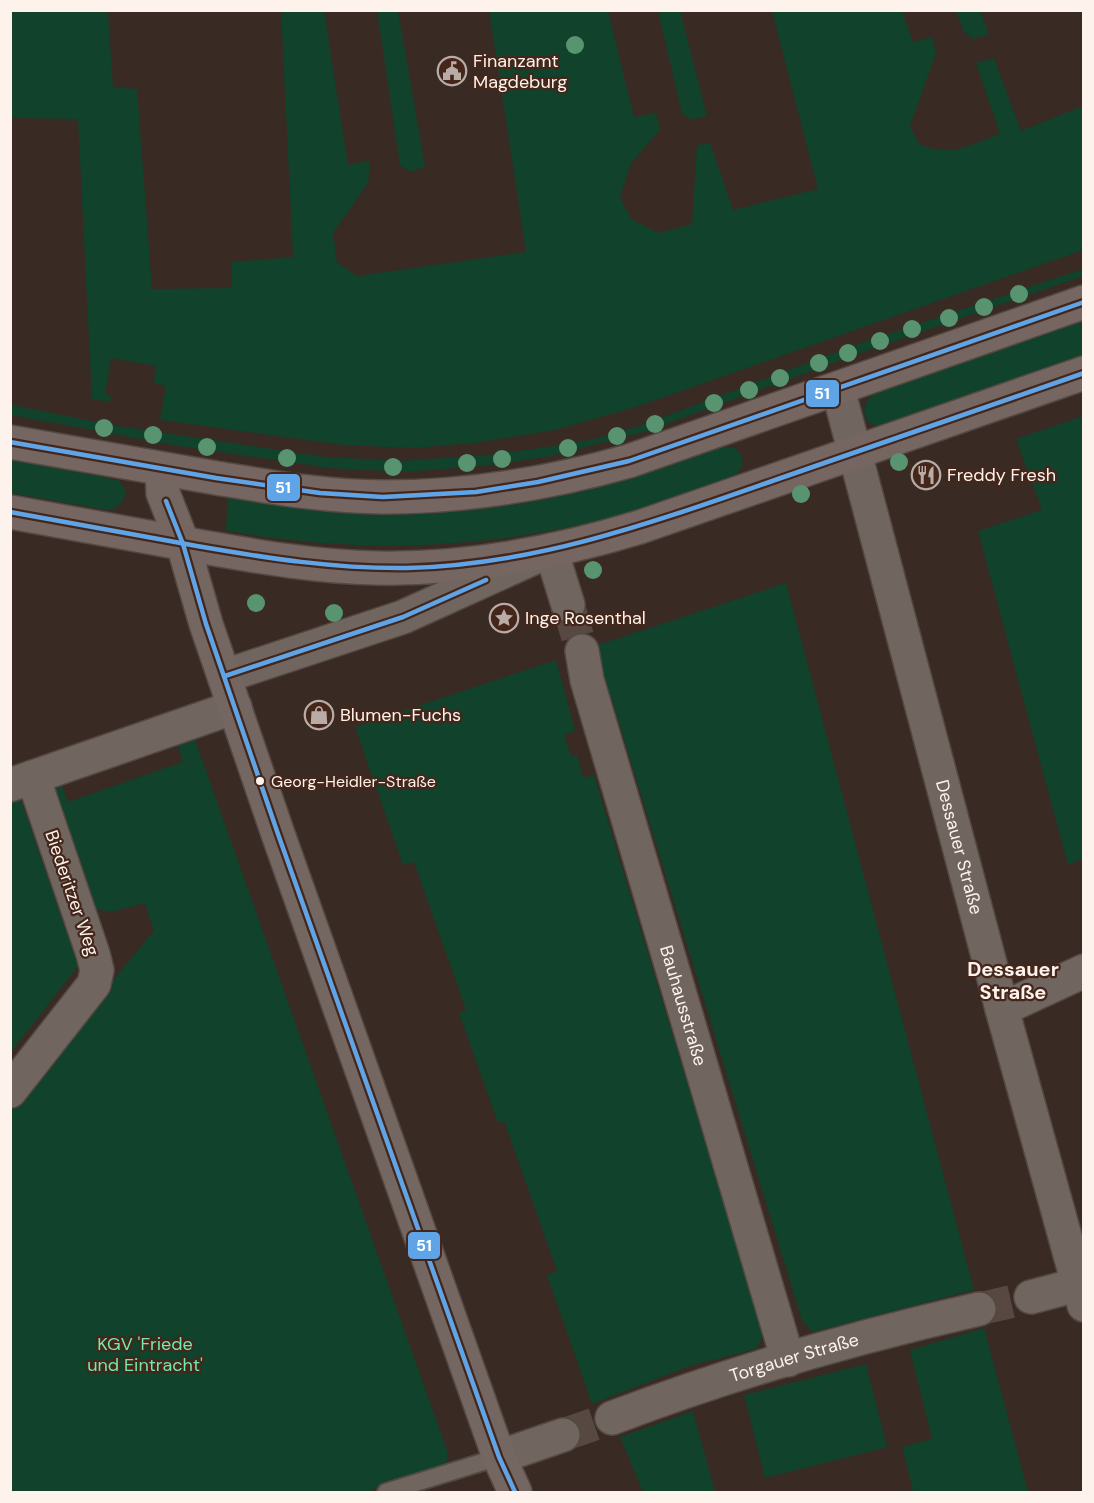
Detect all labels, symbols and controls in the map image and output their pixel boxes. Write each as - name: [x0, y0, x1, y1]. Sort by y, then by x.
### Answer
- place label: Finanzamt Magdeburg: [473, 49, 567, 94]
- public building icon: Finanzamt Magdeburg: [436, 55, 468, 87]
- line badge: 51: [805, 379, 840, 408]
- text: 51: [814, 383, 830, 404]
- restaurant icon: Freddy Fresh: [910, 459, 942, 491]
- place label: Freddy Fresh: [947, 463, 1056, 487]
- line badge: 51: [266, 473, 301, 502]
- text: 51: [275, 477, 291, 498]
- place icon: Inge Rosenthal: [488, 602, 520, 634]
- place label: Inge Rosenthal: [525, 606, 646, 630]
- shop icon: Blumen-Fuchs: [303, 699, 335, 731]
- place label: Blumen-Fuchs: [340, 703, 461, 727]
- place label: Georg-Heidler-Straße: [271, 771, 436, 792]
- marker: Georg-Heidler-Straße: [254, 775, 266, 787]
- street label: Dessauer Straße: [930, 777, 989, 917]
- street label: Biederitzer Weg: [39, 827, 105, 959]
- street label: Bauhausstraße: [654, 943, 712, 1069]
- district label: Dessauer Straße: [967, 956, 1059, 1005]
- line badge: 51: [407, 1231, 441, 1260]
- text: 51: [416, 1235, 432, 1256]
- street label: Torgauer Straße: [727, 1327, 861, 1388]
- park label: KGV 'Friede und Eintracht': [87, 1332, 203, 1377]

